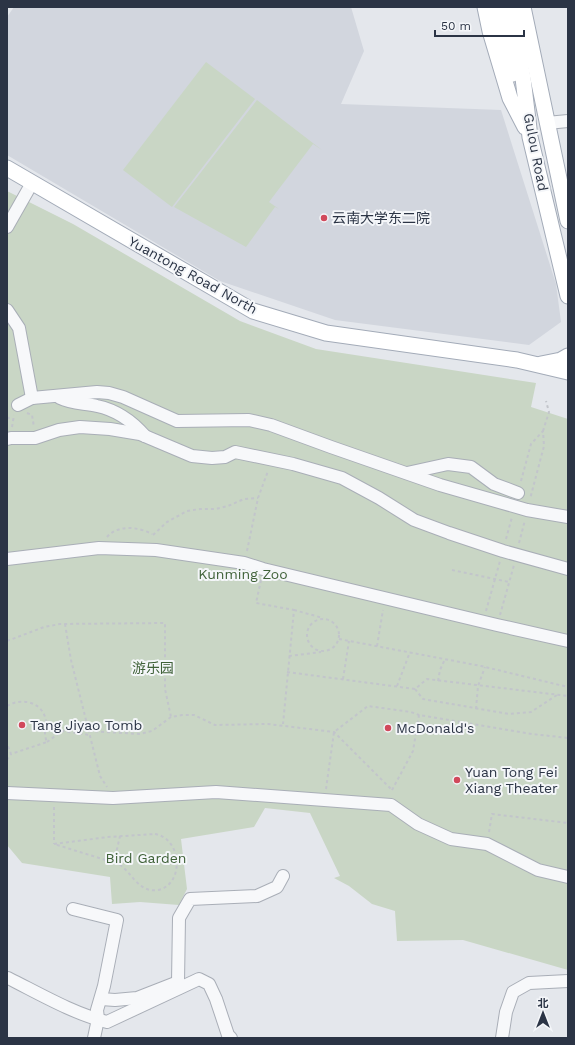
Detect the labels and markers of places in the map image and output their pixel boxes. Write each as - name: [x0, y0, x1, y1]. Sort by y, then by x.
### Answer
- place label: 云南大学东二院: [332, 210, 430, 226]
- marker: 云南大学东二院: [319, 213, 329, 223]
- place label: Tang Jiyao Tomb: [30, 717, 142, 733]
- marker: Tang Jiyao Tomb: [17, 720, 27, 730]
- place label: McDonald's: [396, 720, 474, 736]
- marker: McDonald's: [383, 723, 393, 733]
- place label: Yuan Tong Fei Xiang Theater: [465, 764, 558, 796]
- marker: Yuan Tong Fei Xiang Theater: [452, 775, 462, 785]

